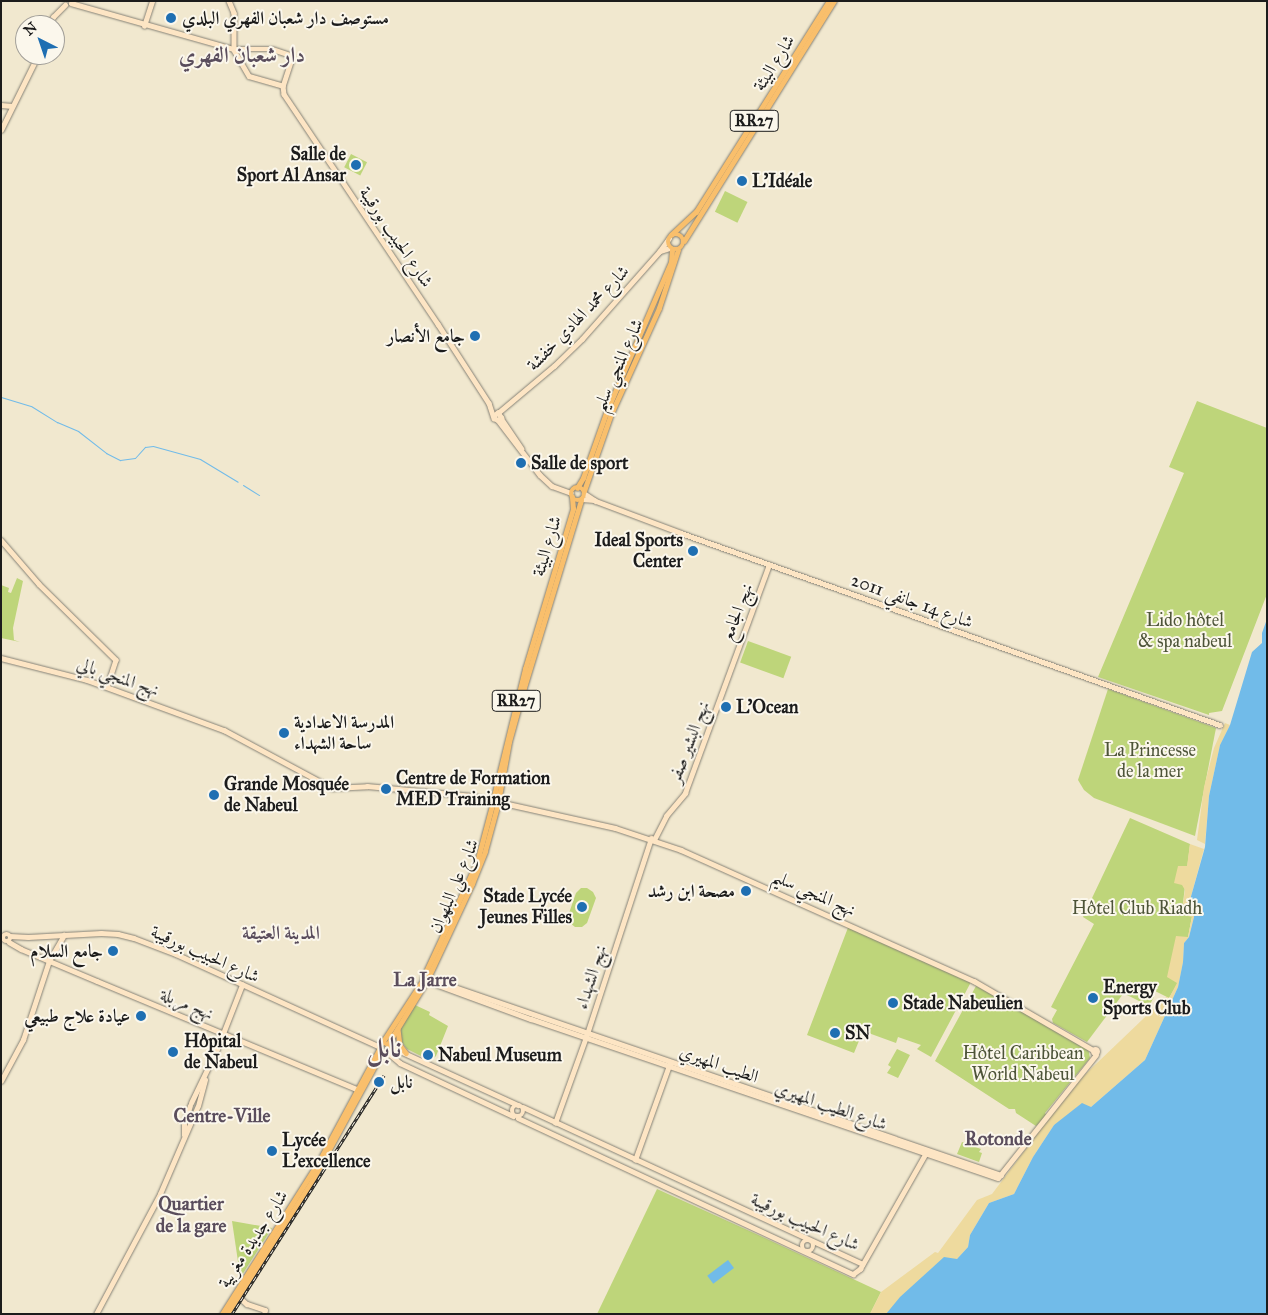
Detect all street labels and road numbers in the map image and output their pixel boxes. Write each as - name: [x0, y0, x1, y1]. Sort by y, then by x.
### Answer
- street label: شارع البيئة: [748, 31, 800, 95]
- road number: RR27: [729, 108, 779, 134]
- street label: شارع الحبيب بورقيبة: [354, 183, 438, 291]
- street label: شارع محمد الهادي خفشة: [522, 261, 634, 375]
- street label: شارع المنجي سليم: [588, 315, 648, 415]
- street label: شارع البيئة: [528, 513, 566, 579]
- street label: شارع 14 جانفي 2011: [848, 569, 976, 633]
- street label: نهج الجامع: [716, 580, 758, 644]
- street label: نهج المنجي بالي: [74, 653, 162, 701]
- road number: RR27: [491, 688, 541, 714]
- street label: نهج البشير صفر: [664, 698, 714, 786]
- street label: شارع علي البلهوان: [424, 836, 484, 936]
- street label: نهج المنجي سليم: [769, 865, 859, 921]
- street label: شارع الحبيب بورقيبة: [147, 920, 263, 988]
- street label: نهج الشهداء: [570, 942, 612, 1012]
- street label: نهج مربلة: [157, 983, 217, 1025]
- street label: الطيب المهيري: [677, 1040, 761, 1088]
- street label: شارع الطيب المهيري: [772, 1077, 890, 1135]
- street label: شارع جديدة مغربية: [213, 1186, 293, 1292]
- street label: شارع الحبيب بورقيبة: [747, 1188, 863, 1256]

